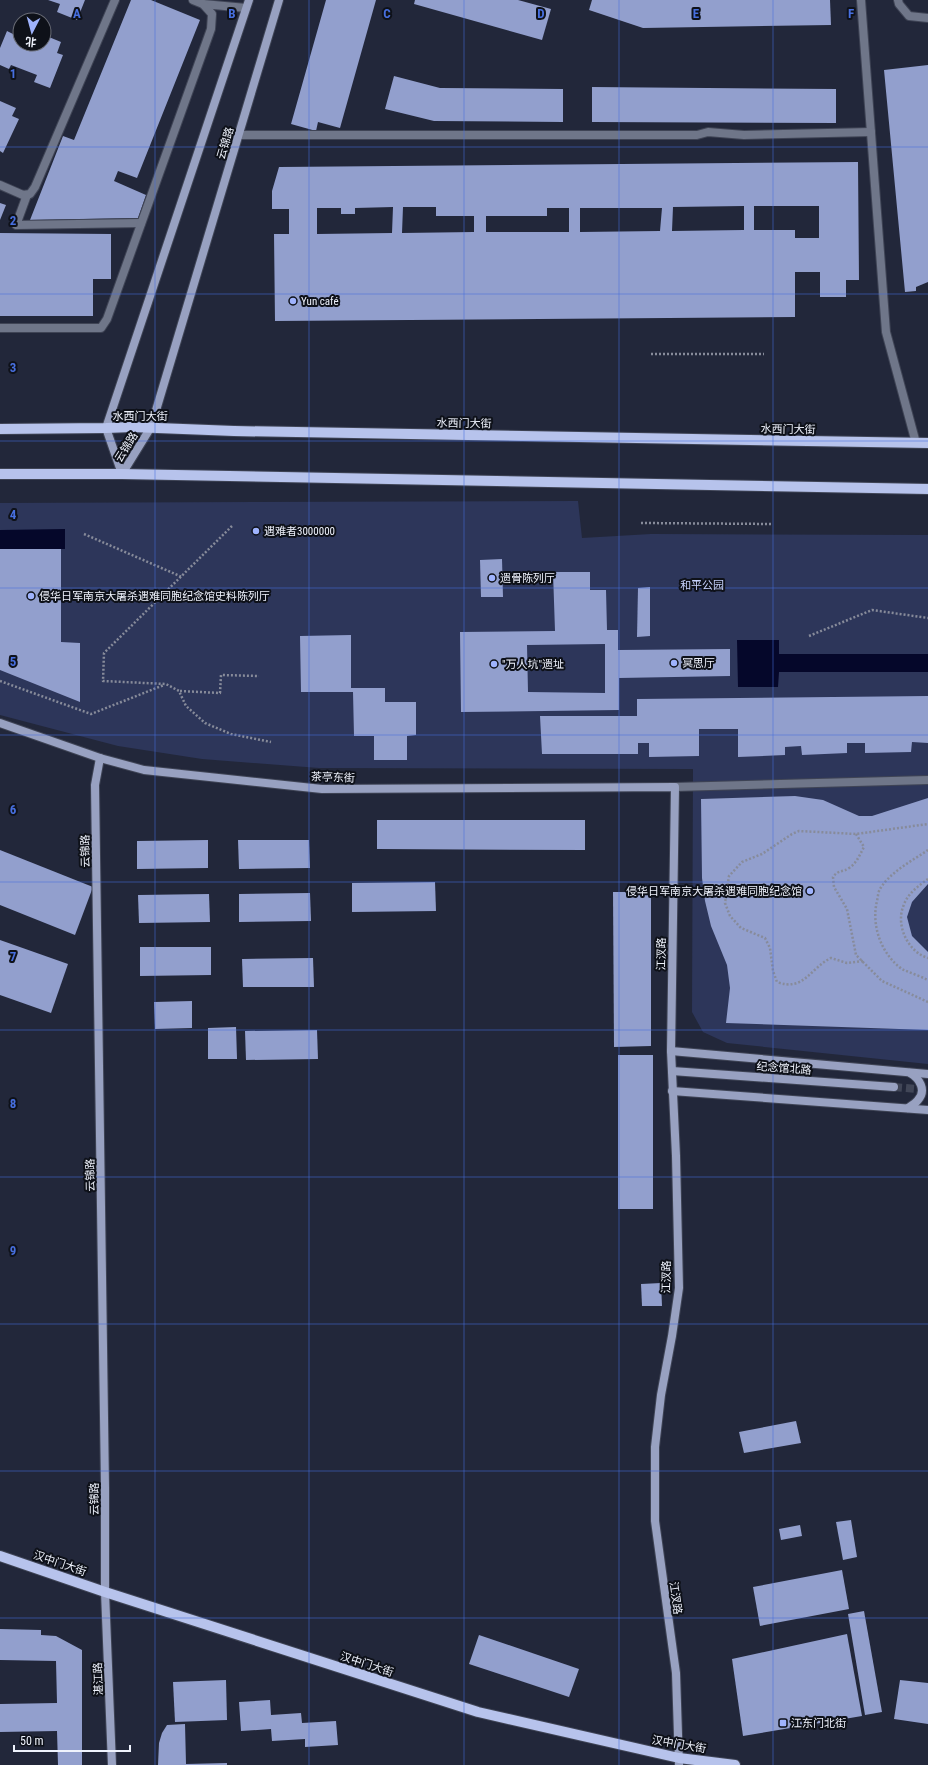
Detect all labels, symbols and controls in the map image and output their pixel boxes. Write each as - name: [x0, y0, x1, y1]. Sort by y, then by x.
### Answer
- text: A: [73, 6, 81, 21]
- text: B: [228, 6, 236, 21]
- text: C: [383, 6, 391, 21]
- text: D: [537, 6, 545, 21]
- text: E: [693, 6, 700, 21]
- text: F: [848, 6, 854, 21]
- north arrow: [12, 12, 52, 52]
- text: 北: [25, 34, 37, 48]
- text: 1: [10, 66, 16, 81]
- street label: 云锦路: [214, 125, 237, 161]
- text: 2: [10, 213, 17, 228]
- place label: Yun café: [301, 295, 339, 308]
- marker: Yun café: [288, 296, 298, 306]
- text: 3: [10, 360, 16, 375]
- street label: 水西门大街: [113, 410, 168, 423]
- street label: 水西门大街: [436, 417, 492, 430]
- street label: 水西门大街: [760, 423, 816, 436]
- street label: 云锦路: [112, 430, 141, 465]
- text: 4: [10, 507, 17, 522]
- place label: 遇难者3000000: [264, 525, 335, 538]
- marker: 遇难者3000000: [251, 526, 261, 536]
- place label: 遗骨陈列厅: [500, 572, 555, 585]
- marker: 遗骨陈列厅: [487, 573, 497, 583]
- park label: 和平公园: [680, 579, 724, 592]
- place label: 侵华日军南京大屠杀遇难同胞纪念馆史料陈列厅: [39, 590, 270, 603]
- marker: 侵华日军南京大屠杀遇难同胞纪念馆史料陈列厅: [26, 591, 36, 601]
- text: 5: [10, 654, 17, 669]
- place label: 冥思厅: [682, 657, 715, 670]
- place label: "万人坑"遗址: [502, 658, 564, 671]
- marker: 冥思厅: [669, 658, 679, 668]
- marker: "万人坑"遗址: [489, 659, 499, 669]
- street label: 茶亭东街: [311, 770, 355, 785]
- text: 6: [10, 802, 17, 817]
- street label: 云锦路: [79, 834, 92, 868]
- place label: 侵华日军南京大屠杀遇难同胞纪念馆: [626, 885, 802, 898]
- marker: 侵华日军南京大屠杀遇难同胞纪念馆: [805, 886, 815, 896]
- street label: 江汊路: [655, 937, 668, 971]
- text: 7: [10, 949, 17, 964]
- street label: 纪念馆北路: [756, 1060, 812, 1077]
- text: 8: [10, 1096, 16, 1111]
- street label: 云锦路: [84, 1158, 97, 1192]
- text: 9: [10, 1243, 16, 1258]
- street label: 江汊路: [660, 1260, 673, 1294]
- street label: 云锦路: [88, 1483, 101, 1516]
- street label: 汉中门大街: [32, 1548, 88, 1579]
- street label: 江汊路: [667, 1581, 684, 1615]
- street label: 汉中门大街: [339, 1650, 395, 1679]
- street label: 湛江路: [91, 1662, 106, 1696]
- place label: 江东门北街: [791, 1717, 846, 1730]
- marker: 江东门北街: [778, 1718, 788, 1728]
- scale bar: [14, 1727, 130, 1753]
- street label: 汉中门大街: [651, 1733, 707, 1756]
- text: 50 m: [20, 1734, 44, 1748]

